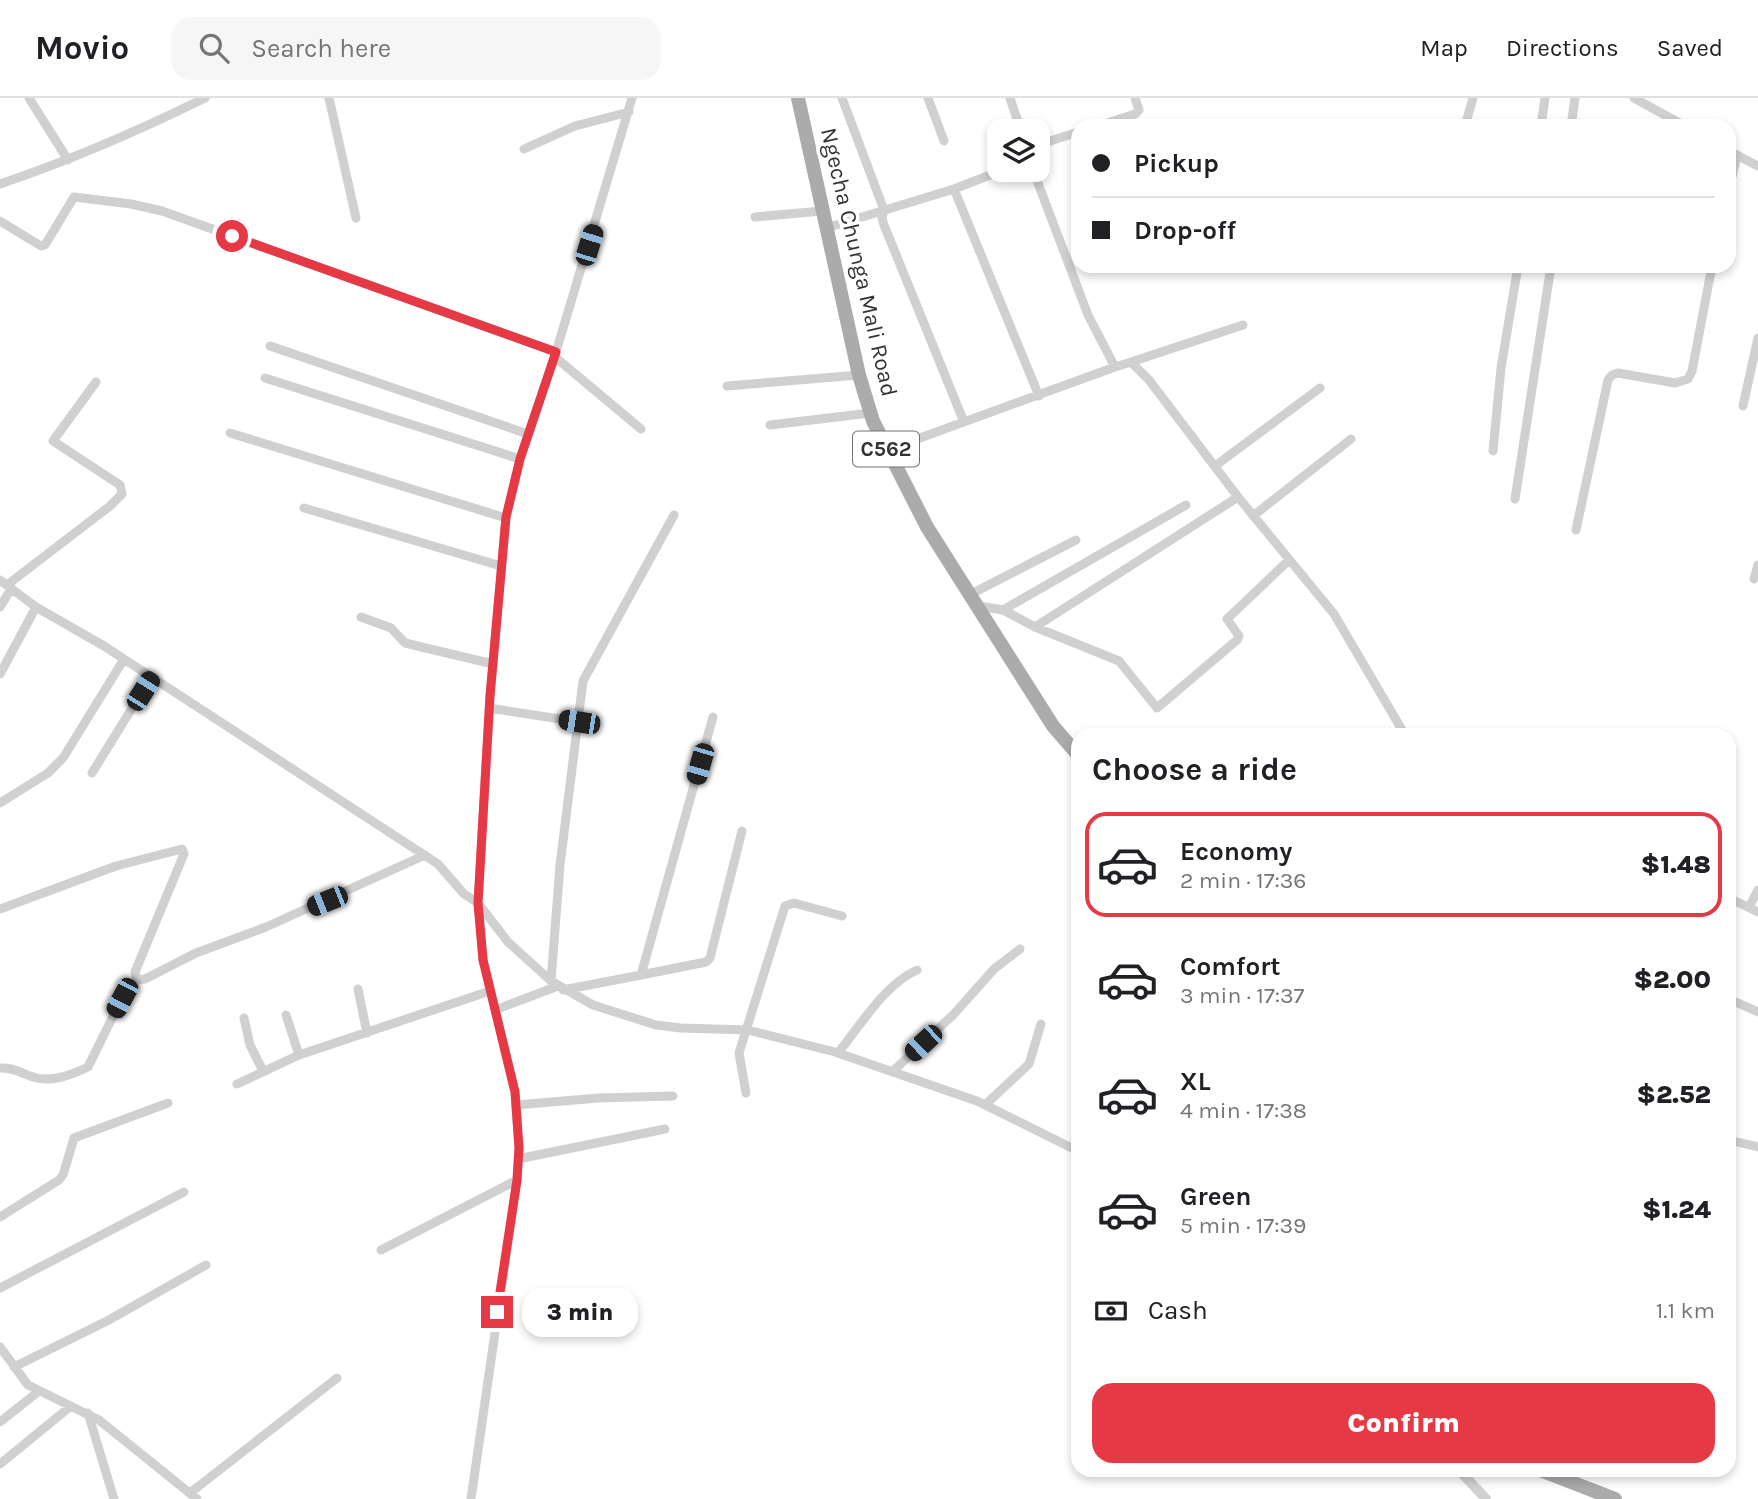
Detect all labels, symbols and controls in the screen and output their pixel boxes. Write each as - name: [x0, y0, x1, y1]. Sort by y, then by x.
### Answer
- search box: [171, 17, 661, 80]
- text: Movio: [35, 29, 129, 67]
- icon: search: [195, 29, 233, 67]
- text: Search here: [251, 33, 391, 64]
- text: Map: [1420, 34, 1468, 62]
- text: Directions: [1506, 34, 1619, 62]
- text: Saved: [1657, 34, 1723, 62]
- map controls: [987, 119, 1050, 182]
- button: layers: [987, 119, 1050, 182]
- street label: Ngecha Chunga Mali Road: [815, 125, 903, 399]
- text: Pickup: [1134, 148, 1219, 179]
- text: Drop-off: [1134, 215, 1236, 246]
- route start: [216, 220, 248, 252]
- car: [573, 222, 606, 268]
- road number: C562: [853, 432, 919, 466]
- car: [123, 668, 164, 714]
- car: [557, 708, 602, 736]
- car: [685, 741, 716, 787]
- text: Choose a ride: [1092, 751, 1297, 788]
- icon: car: [1096, 833, 1159, 896]
- text: Economy: [1180, 836, 1292, 867]
- text: $1.48: [1641, 849, 1711, 880]
- text: 2 min · 17:36: [1180, 867, 1307, 894]
- car: [304, 883, 351, 919]
- icon: car: [1096, 948, 1159, 1011]
- text: Comfort: [1180, 951, 1281, 982]
- text: $2.00: [1633, 964, 1711, 995]
- car: [103, 975, 142, 1021]
- text: 3 min · 17:37: [1180, 982, 1304, 1009]
- car: [901, 1021, 946, 1065]
- icon: car: [1096, 1063, 1159, 1126]
- text: XL: [1180, 1066, 1211, 1097]
- text: $2.52: [1636, 1079, 1711, 1110]
- text: 4 min · 17:38: [1180, 1097, 1307, 1124]
- icon: car: [1096, 1178, 1159, 1241]
- text: Green: [1180, 1181, 1252, 1212]
- text: $1.24: [1642, 1194, 1711, 1225]
- text: 5 min · 17:39: [1180, 1212, 1306, 1239]
- callout: 3 min: [522, 1288, 637, 1336]
- icon: cash: [1092, 1292, 1130, 1330]
- text: Cash: [1148, 1295, 1208, 1326]
- route end: [481, 1296, 513, 1328]
- text: 1.1 km: [1656, 1297, 1715, 1324]
- text: 3 min: [547, 1299, 613, 1326]
- button: Confirm: [1092, 1383, 1715, 1463]

